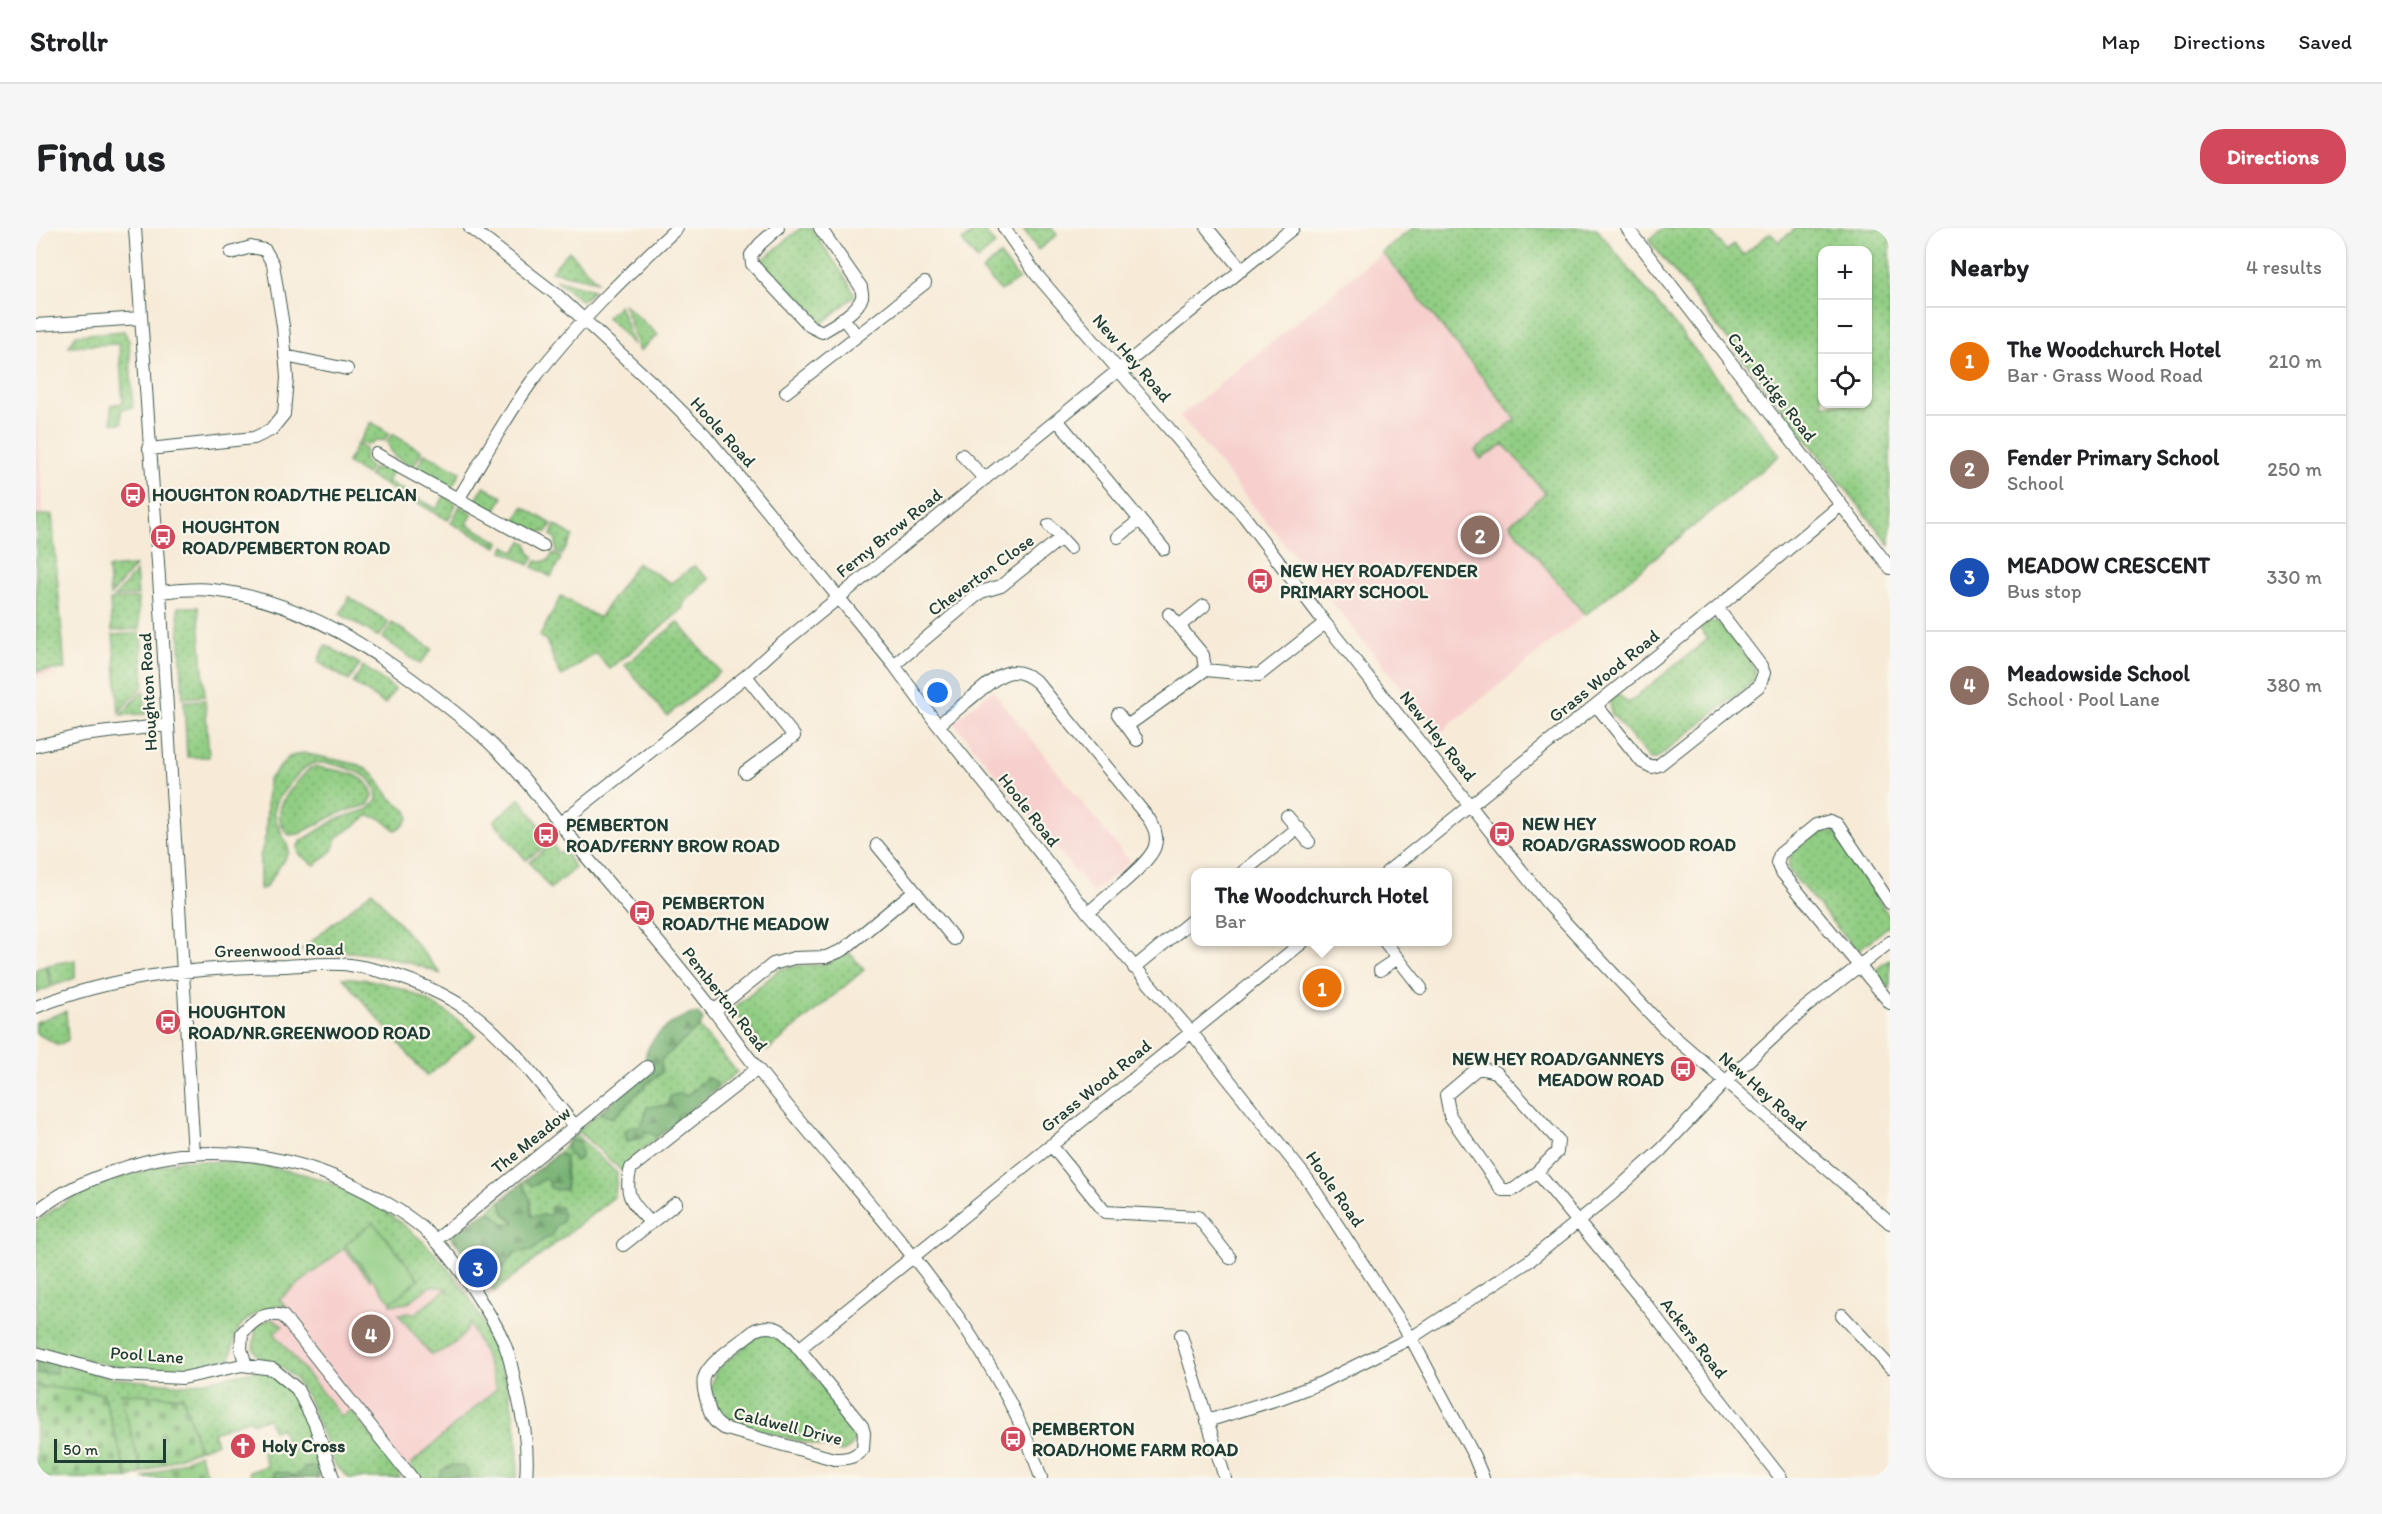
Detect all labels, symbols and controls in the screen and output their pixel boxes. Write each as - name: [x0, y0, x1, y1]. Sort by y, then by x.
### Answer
- text: Strollr: [30, 24, 108, 58]
- text: Map: [2102, 29, 2140, 54]
- text: Directions: [2173, 29, 2265, 54]
- text: Saved: [2298, 29, 2352, 54]
- button: Directions: [2200, 129, 2346, 184]
- text: Find us: [36, 131, 166, 182]
- map controls: [1818, 246, 1872, 408]
- button: +: [1818, 246, 1872, 300]
- text: Nearby: [1950, 251, 2029, 283]
- text: 4 results: [2246, 255, 2322, 279]
- button: −: [1818, 300, 1872, 354]
- street label: New Hey Road: [1088, 309, 1176, 407]
- street label: Carr Bridge Road: [1723, 328, 1822, 446]
- text: The Woodchurch Hotel: [2007, 336, 2221, 363]
- text: 1: [1965, 349, 1974, 373]
- text: 210 m: [2269, 349, 2322, 373]
- button: locate: [1818, 354, 1872, 408]
- text: Bar · Grass Wood Road: [2007, 363, 2203, 387]
- street label: Hoole Road: [686, 392, 761, 472]
- text: Fender Primary School: [2007, 444, 2219, 471]
- text: 2: [1964, 457, 1975, 481]
- text: 250 m: [2267, 457, 2322, 481]
- text: School: [2007, 471, 2064, 495]
- bus stop icon: HOUGHTON ROAD/THE PELICAN: [118, 480, 148, 510]
- street label: Ferny Brow Road: [832, 483, 947, 582]
- place label: HOUGHTON ROAD/THE PELICAN: [152, 484, 417, 506]
- pin: 2: [1460, 512, 1500, 558]
- place label: HOUGHTON ROAD/PEMBERTON ROAD: [182, 516, 391, 559]
- bus stop icon: HOUGHTON ROAD/PEMBERTON ROAD: [148, 522, 178, 552]
- street label: Cheverton Close: [924, 529, 1038, 621]
- text: MEADOW CRESCENT: [2007, 552, 2210, 579]
- place label: NEW HEY ROAD/FENDER PRIMARY SCHOOL: [1280, 560, 1478, 603]
- text: 3: [1964, 565, 1975, 589]
- text: 330 m: [2267, 565, 2322, 589]
- bus stop icon: NEW HEY ROAD/FENDER PRIMARY SCHOOL: [1245, 566, 1275, 596]
- text: Bus stop: [2007, 579, 2082, 603]
- street label: Grass Wood Road: [1544, 625, 1664, 727]
- street label: Houghton Road: [134, 632, 162, 752]
- text: Meadowside School: [2007, 660, 2190, 687]
- text: 4: [1963, 673, 1976, 697]
- text: 380 m: [2267, 673, 2322, 697]
- your location: [923, 678, 952, 707]
- street label: New Hey Road: [1395, 686, 1481, 786]
- text: School · Pool Lane: [2007, 687, 2160, 711]
- street label: Hoole Road: [993, 769, 1065, 852]
- place label: NEW HEY ROAD/GRASSWOOD ROAD: [1522, 813, 1737, 856]
- place label: PEMBERTON ROAD/FERNY BROW ROAD: [566, 814, 780, 857]
- bus stop icon: NEW HEY ROAD/GRASSWOOD ROAD: [1487, 819, 1517, 849]
- bus stop icon: PEMBERTON ROAD/FERNY BROW ROAD: [531, 820, 561, 850]
- popup: [1191, 868, 1452, 946]
- text: The Woodchurch Hotel: [1215, 882, 1428, 909]
- place label: PEMBERTON ROAD/THE MEADOW: [662, 892, 830, 935]
- bus stop icon: PEMBERTON ROAD/THE MEADOW: [627, 898, 657, 928]
- text: Bar: [1215, 909, 1246, 933]
- street label: Greenwood Road: [214, 938, 344, 962]
- street label: Pemberton Road: [677, 942, 773, 1056]
- pin: 1: [1302, 966, 1342, 1011]
- place label: HOUGHTON ROAD/NR.GREENWOOD ROAD: [188, 1001, 431, 1044]
- bus stop icon: HOUGHTON ROAD/NR.GREENWOOD ROAD: [153, 1007, 183, 1037]
- street label: Grass Wood Road: [1036, 1035, 1156, 1137]
- street label: New Hey Road: [1714, 1047, 1812, 1135]
- place label: NEW HEY ROAD/GANNEYS MEADOW ROAD: [1452, 1048, 1665, 1091]
- bus stop icon: NEW HEY ROAD/GANNEYS MEADOW ROAD: [1668, 1054, 1698, 1084]
- street label: The Meadow: [487, 1101, 575, 1179]
- street label: Hoole Road: [1301, 1147, 1369, 1231]
- pin: 3: [458, 1246, 498, 1290]
- street label: Ackers Road: [1656, 1293, 1732, 1383]
- pin: 4: [352, 1312, 390, 1356]
- street label: Pool Lane: [109, 1341, 185, 1369]
- street label: Caldwell Drive: [731, 1402, 845, 1450]
- place label: PEMBERTON ROAD/HOME FARM ROAD: [1032, 1418, 1238, 1461]
- bus stop icon: PEMBERTON ROAD/HOME FARM ROAD: [998, 1424, 1028, 1454]
- church icon: Holy Cross: [228, 1431, 258, 1461]
- place label: Holy Cross: [262, 1435, 345, 1457]
- scale bar: [54, 1436, 166, 1464]
- text: 50 m: [63, 1440, 98, 1459]

